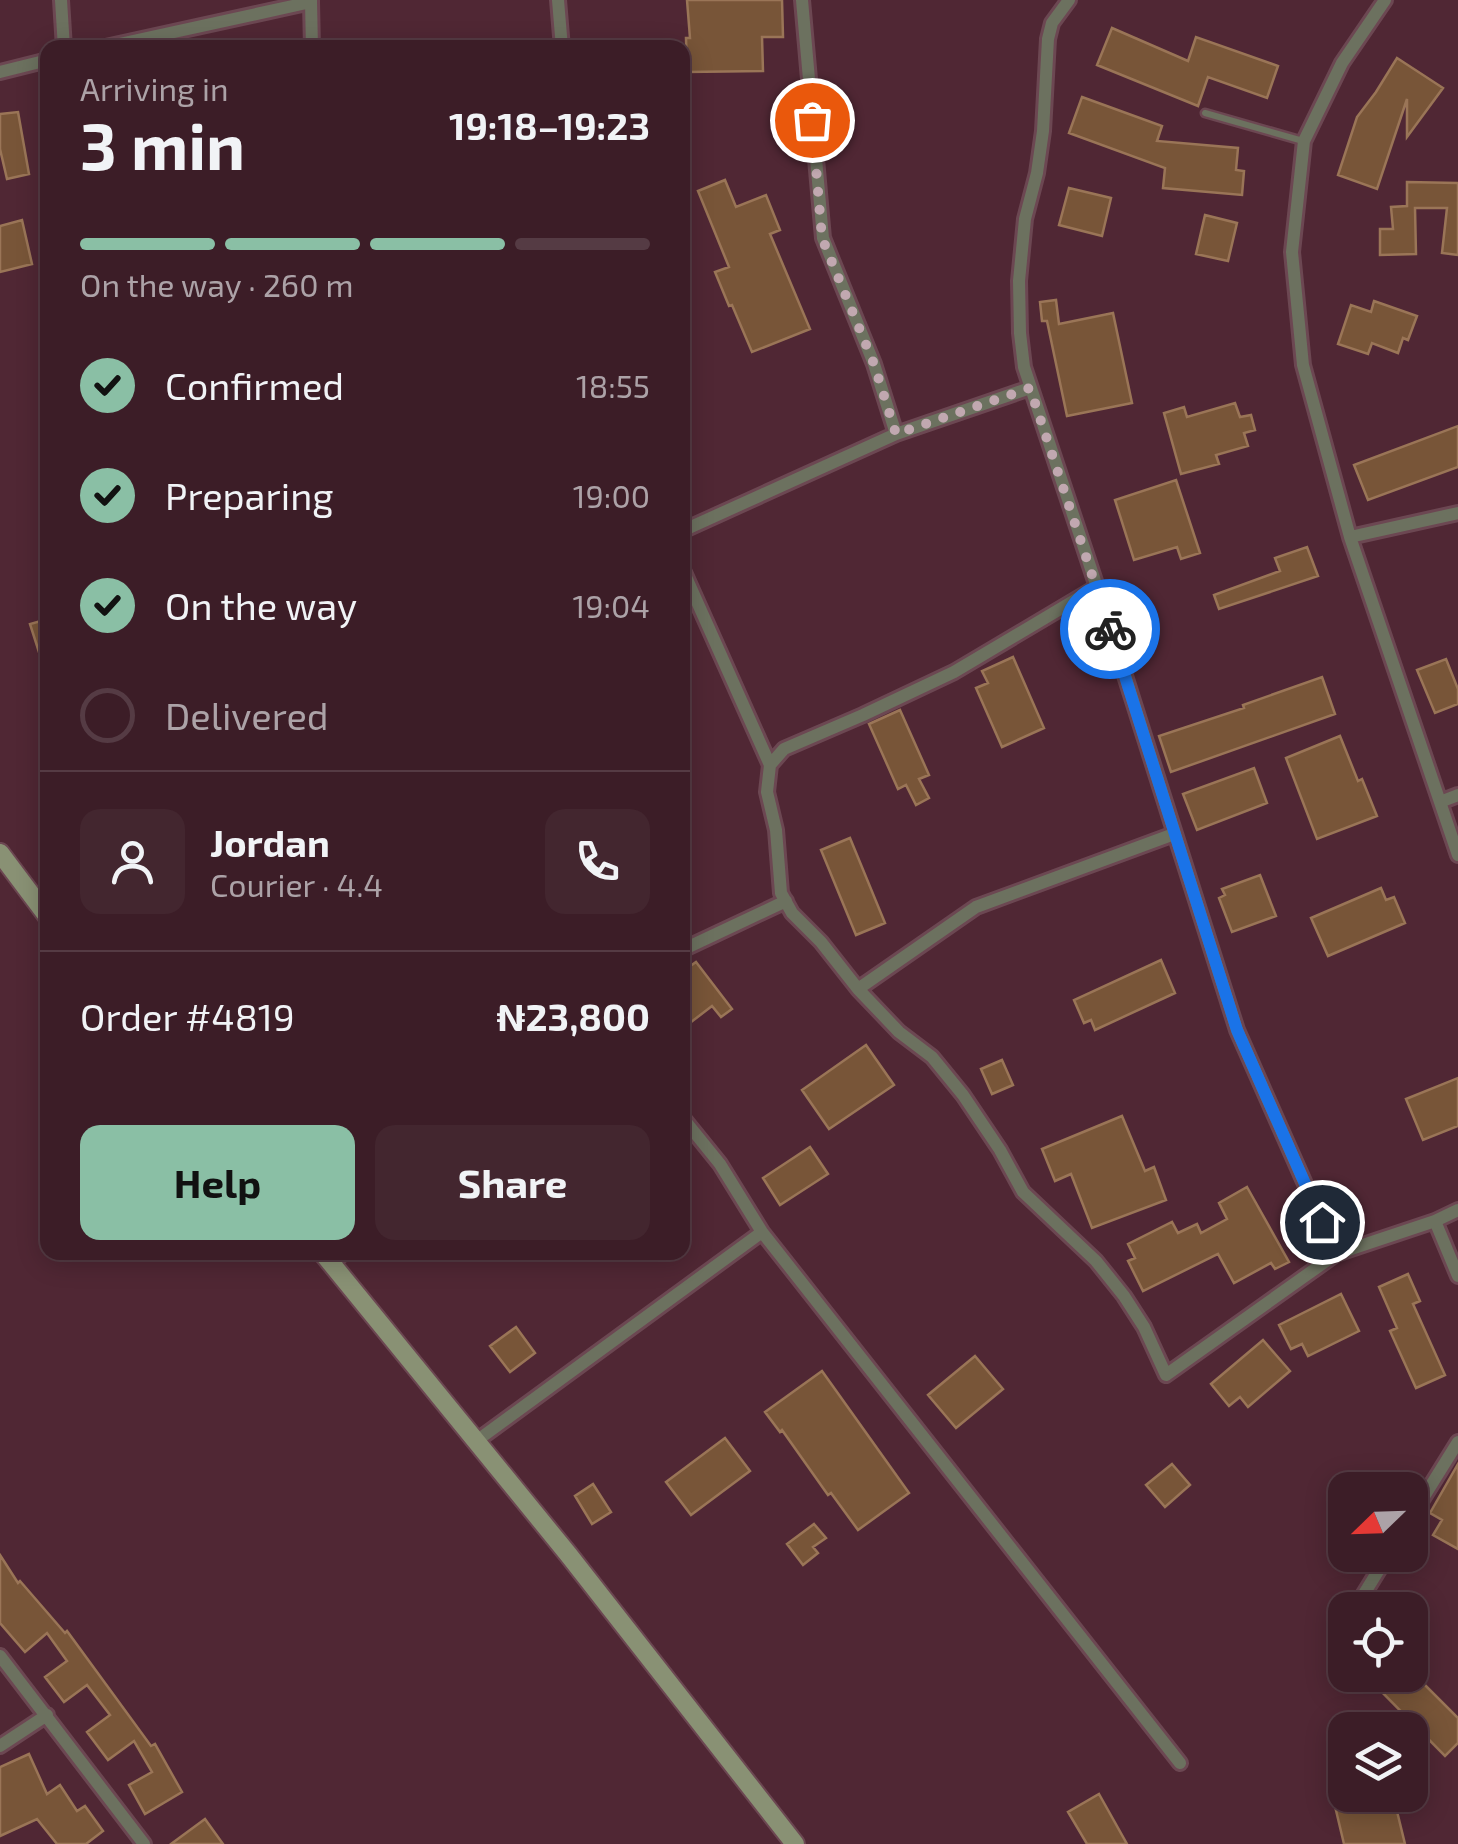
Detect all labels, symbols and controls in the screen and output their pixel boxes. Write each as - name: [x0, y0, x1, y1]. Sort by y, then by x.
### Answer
- text: Arriving in: [80, 69, 229, 107]
- pin: [770, 78, 855, 163]
- icon: bag: [785, 93, 840, 148]
- text: 19:18–19:23: [449, 102, 650, 148]
- text: 3 min: [80, 105, 245, 183]
- text: On the way · 260 m: [80, 265, 354, 303]
- icon: check: [80, 358, 135, 413]
- text: Confirmed: [165, 362, 344, 408]
- text: 18:55: [576, 366, 650, 404]
- icon: check: [80, 468, 135, 523]
- text: Preparing: [165, 472, 333, 518]
- text: 19:00: [573, 476, 650, 514]
- icon: check: [80, 578, 135, 633]
- courier: [1060, 579, 1160, 679]
- text: On the way: [165, 582, 357, 628]
- text: 19:04: [572, 586, 650, 624]
- icon: bike: [1083, 602, 1138, 657]
- text: Delivered: [165, 692, 329, 738]
- button: person: [80, 809, 185, 914]
- button: phone: [545, 809, 650, 914]
- text: Jordan: [210, 819, 330, 865]
- text: Courier · 4.4: [210, 865, 383, 903]
- text: Order #4819: [80, 993, 295, 1039]
- text: ₦23,800: [496, 993, 650, 1039]
- button: Help: [80, 1125, 355, 1240]
- button: Share: [375, 1125, 650, 1240]
- pin: [1280, 1180, 1365, 1265]
- icon: home: [1295, 1195, 1350, 1250]
- north arrow: [1328, 1472, 1428, 1572]
- map controls: [1328, 1472, 1428, 1812]
- button: locate: [1328, 1592, 1428, 1692]
- button: layers: [1328, 1712, 1428, 1812]

